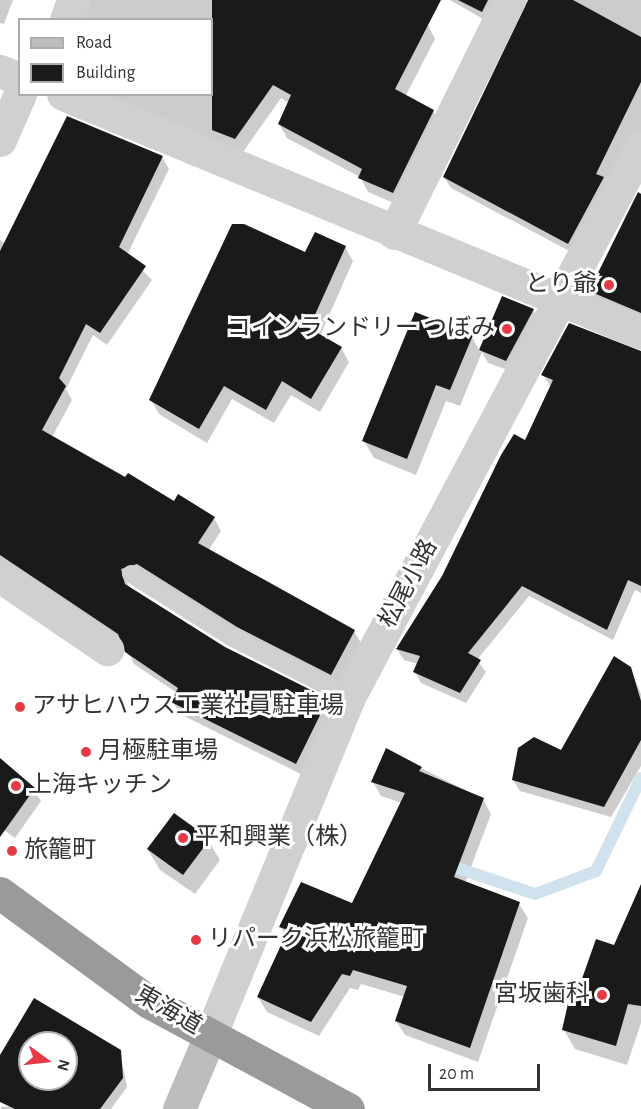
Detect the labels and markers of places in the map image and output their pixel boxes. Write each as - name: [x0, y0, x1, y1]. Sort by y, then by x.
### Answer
- place label: とり爺: [525, 271, 597, 299]
- marker: とり爺: [602, 278, 616, 292]
- place label: コインランドリー つぼみ: [227, 315, 495, 343]
- marker: コインランドリー つぼみ: [500, 322, 514, 336]
- place label: アサヒハウス工業社員駐車場: [32, 693, 344, 721]
- marker: アサヒハウス工業社員駐車場: [13, 700, 27, 714]
- place label: 月極駐車場: [98, 738, 218, 766]
- marker: 月極駐車場: [79, 745, 93, 759]
- place label: 上海キッチン: [28, 772, 172, 800]
- marker: 上海キッチン: [9, 779, 23, 793]
- place label: 平和興業（株）: [195, 824, 363, 852]
- marker: 平和興業（株）: [176, 831, 190, 845]
- place label: 旅籠町: [24, 837, 96, 865]
- marker: 旅籠町: [5, 844, 19, 858]
- place label: リパーク浜松旅籠町: [208, 926, 424, 954]
- marker: リパーク浜松旅籠町: [189, 933, 203, 947]
- place label: 宮坂歯科: [494, 981, 590, 1009]
- marker: 宮坂歯科: [595, 988, 609, 1002]

